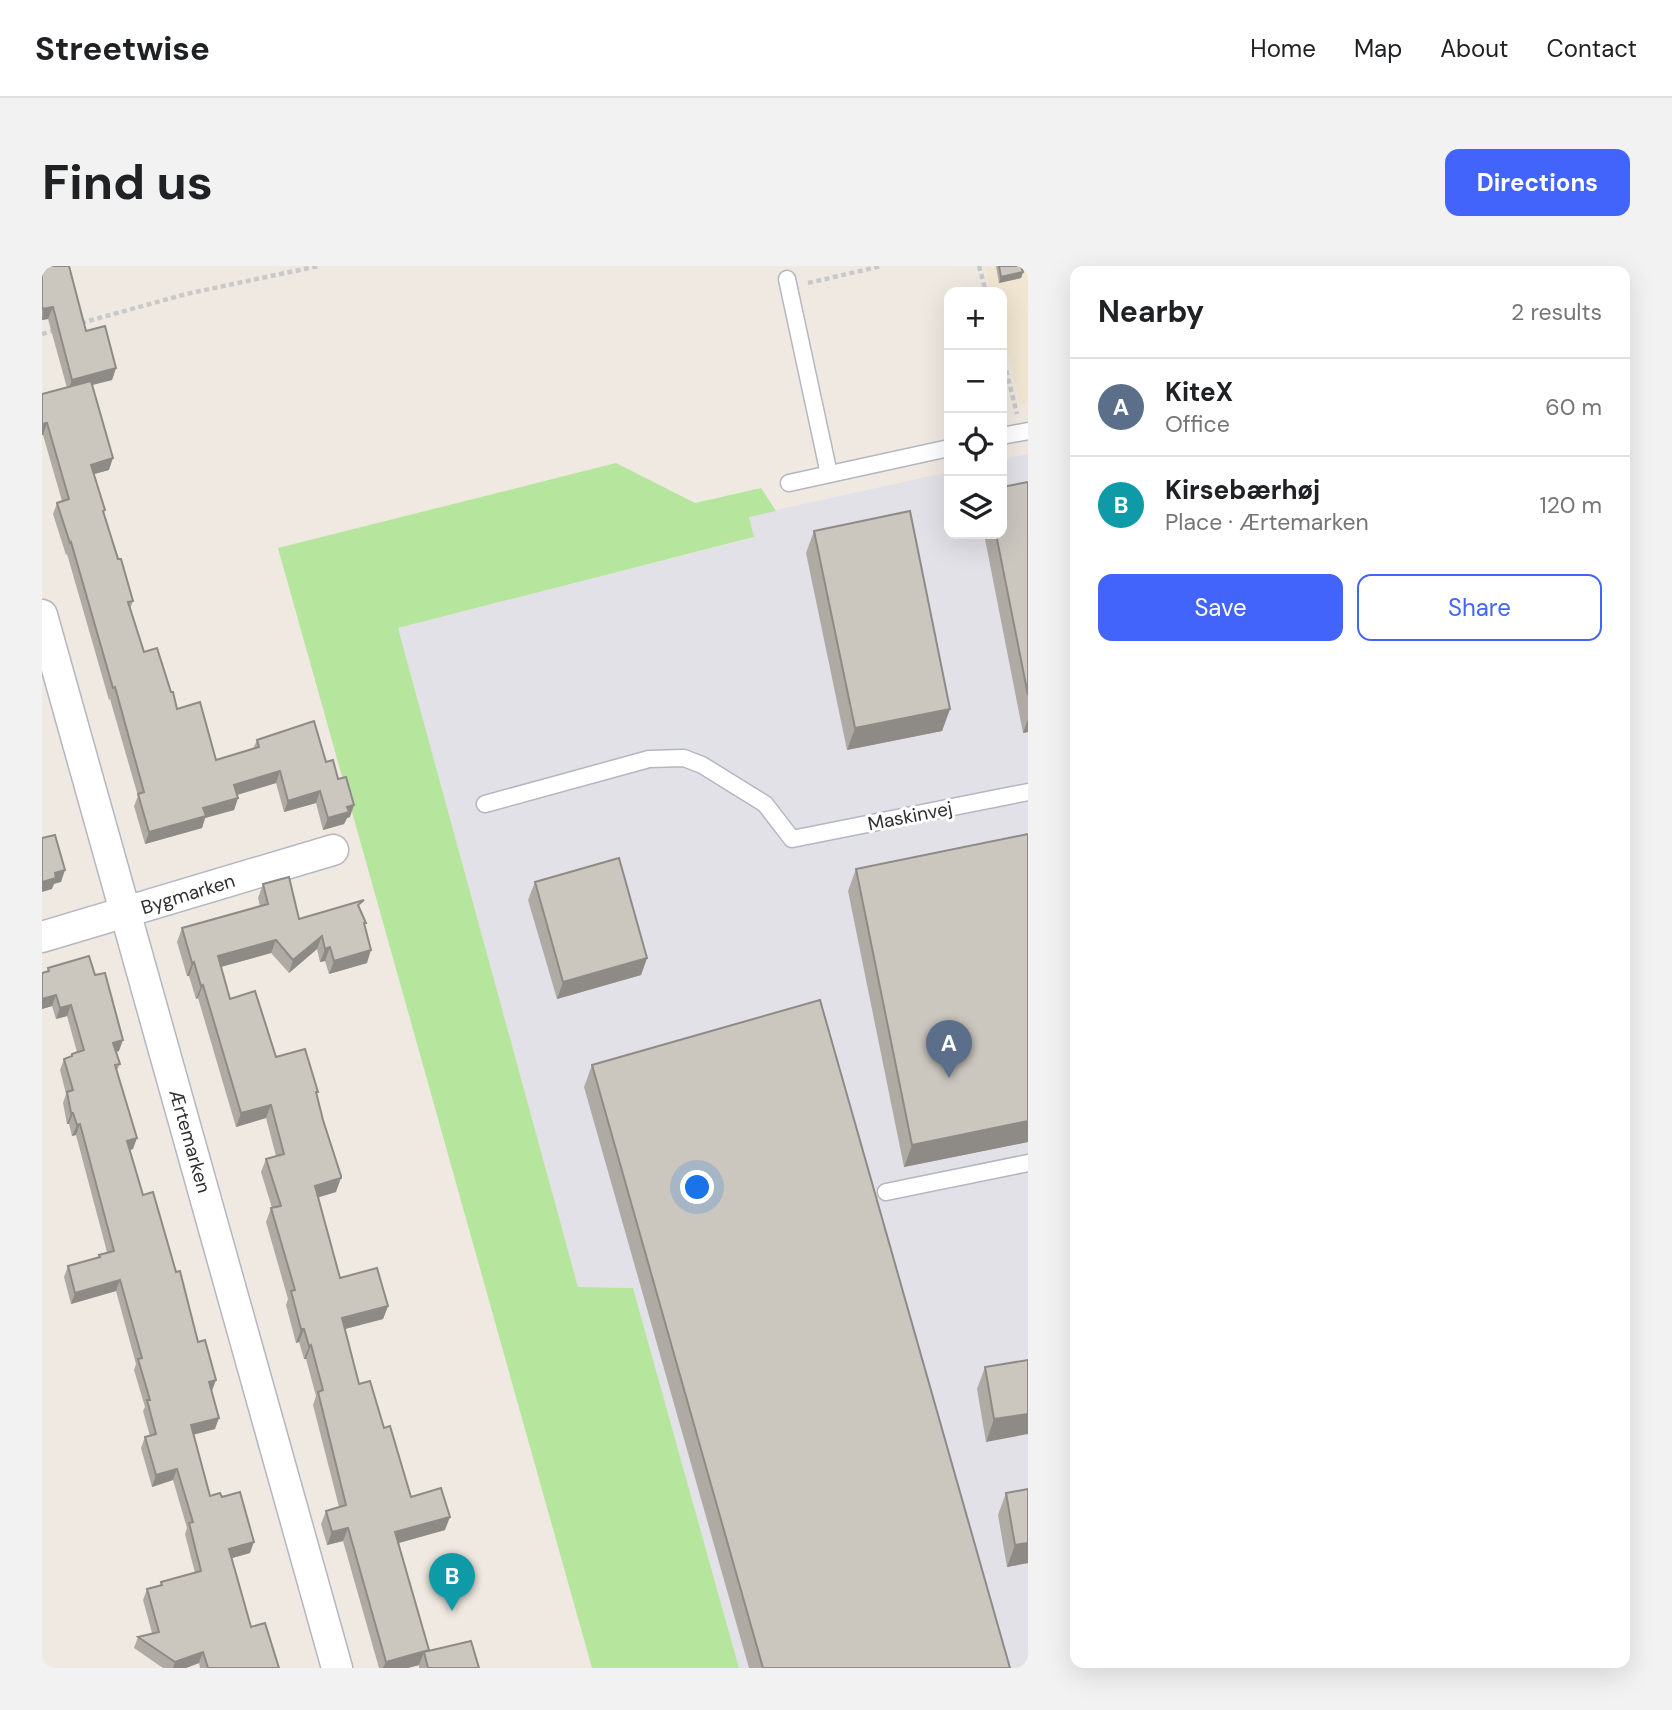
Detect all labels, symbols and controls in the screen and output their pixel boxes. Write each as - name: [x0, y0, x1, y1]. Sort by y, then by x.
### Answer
- text: Streetwise: [35, 27, 210, 70]
- text: Home: [1250, 33, 1316, 64]
- text: Map: [1354, 33, 1402, 64]
- text: About: [1440, 33, 1509, 64]
- text: Contact: [1547, 33, 1637, 64]
- button: Directions: [1445, 149, 1630, 216]
- text: Find us: [42, 150, 213, 214]
- map controls: [944, 287, 1007, 539]
- button: +: [944, 287, 1007, 350]
- text: Nearby: [1098, 292, 1204, 331]
- text: 2 results: [1511, 297, 1602, 327]
- button: −: [944, 350, 1007, 413]
- text: KiteX: [1165, 375, 1233, 409]
- text: A: [1113, 392, 1129, 422]
- text: 60 m: [1545, 392, 1602, 422]
- text: Office: [1165, 409, 1230, 439]
- button: locate: [944, 413, 1007, 476]
- text: Kirsebærhøj: [1165, 473, 1320, 507]
- button: layers: [944, 476, 1007, 539]
- text: B: [1114, 490, 1128, 520]
- text: 120 m: [1539, 490, 1602, 520]
- text: Place · Ærtemarken: [1165, 507, 1369, 537]
- button: Save: [1098, 574, 1343, 641]
- button: Share: [1357, 574, 1602, 641]
- street label: Maskinvej: [866, 796, 954, 836]
- street label: Bygmarken: [138, 868, 238, 920]
- pin: A: [926, 1020, 972, 1078]
- street label: Ærtemarken: [163, 1086, 217, 1196]
- your location: [680, 1170, 714, 1204]
- pin: B: [429, 1553, 475, 1611]

